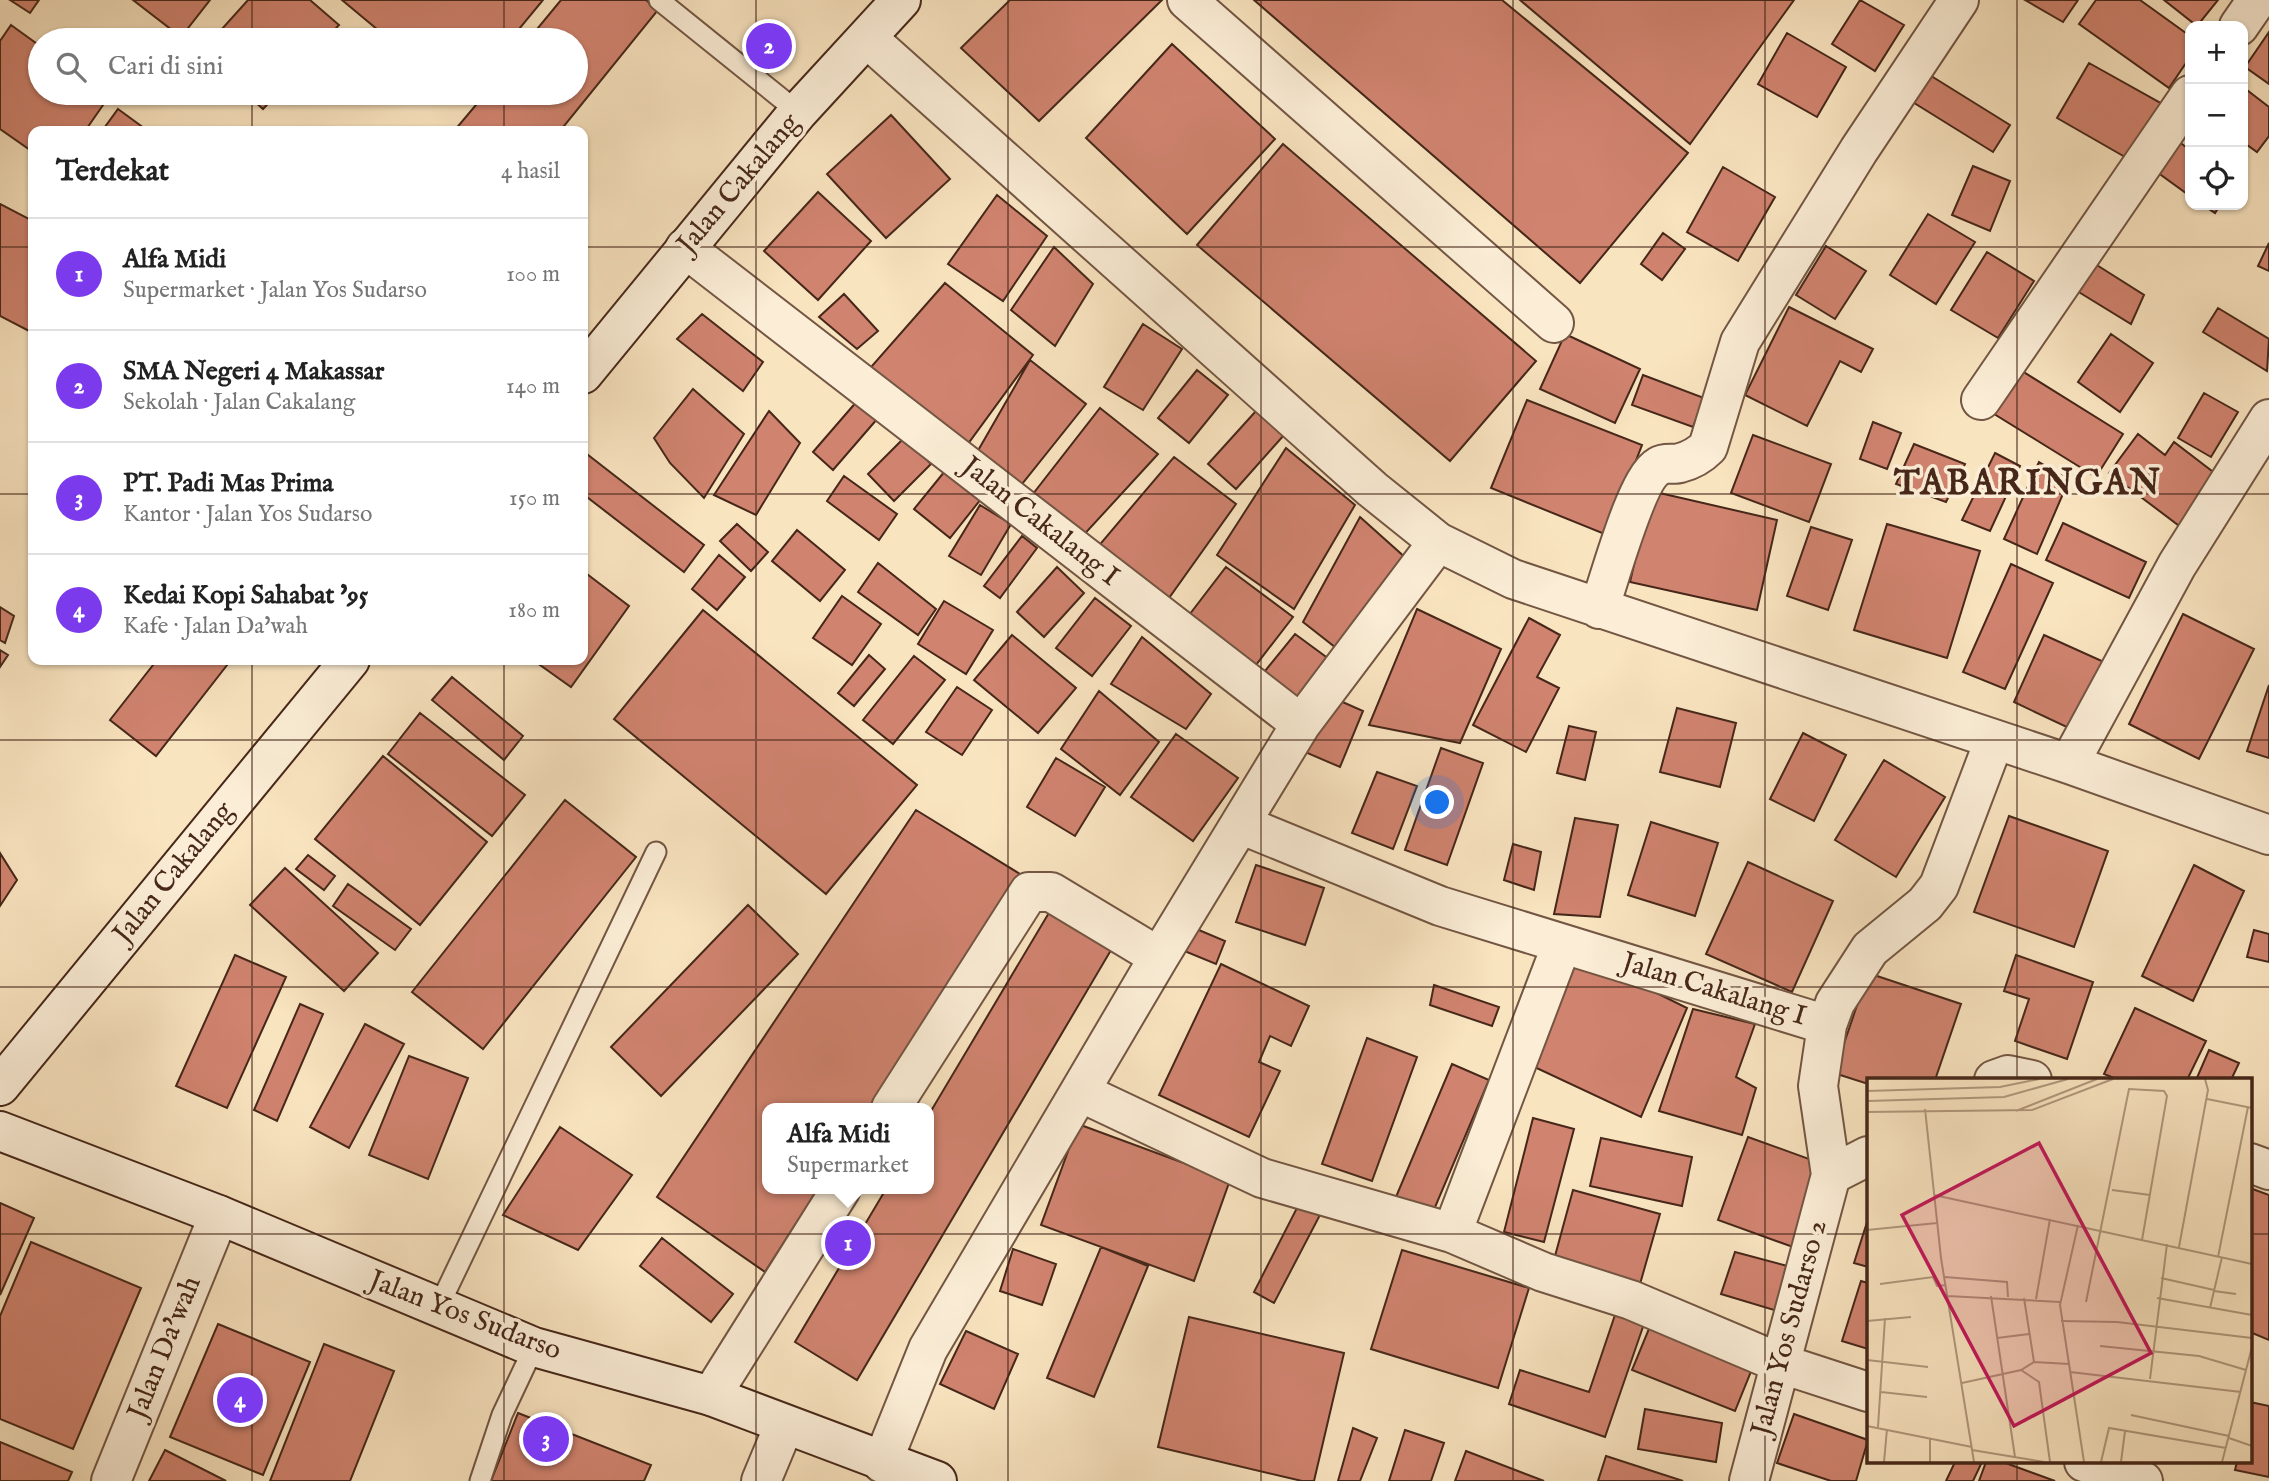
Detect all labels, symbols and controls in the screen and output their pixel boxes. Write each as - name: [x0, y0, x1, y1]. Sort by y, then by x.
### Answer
- pin: 2: [746, 20, 792, 72]
- map controls: [2185, 21, 2248, 210]
- button: +: [2185, 21, 2248, 84]
- search box: [28, 28, 588, 105]
- icon: search: [52, 48, 90, 86]
- text: Cari di sini: [108, 50, 223, 83]
- button: −: [2185, 84, 2248, 147]
- street label: Jalan Cakalang: [668, 106, 808, 264]
- button: locate: [2185, 147, 2248, 210]
- text: Terdekat: [56, 153, 169, 191]
- text: 4 hasil: [501, 157, 560, 186]
- text: Alfa Midi: [123, 243, 226, 276]
- text: 1: [75, 260, 83, 289]
- text: 100 m: [506, 260, 560, 289]
- text: Supermarket · Jalan Yos Sudarso: [123, 276, 427, 305]
- text: SMA Negeri 4 Makassar: [123, 355, 384, 388]
- text: 2: [74, 372, 84, 401]
- text: 140 m: [506, 372, 560, 401]
- text: Sekolah · Jalan Cakalang: [123, 388, 355, 417]
- street label: Jalan Cakalang I: [952, 448, 1126, 595]
- district label: TABARINGAN: [1893, 462, 2162, 507]
- text: PT. Padi Mas Prima: [123, 467, 334, 500]
- text: 3: [75, 484, 83, 513]
- text: 150 m: [509, 484, 560, 513]
- text: Kantor · Jalan Yos Sudarso: [123, 500, 372, 529]
- text: Kedai Kopi Sahabat '95: [123, 579, 368, 612]
- text: 4: [73, 596, 85, 625]
- text: 180 m: [508, 596, 560, 625]
- text: Kafe · Jalan Da'wah: [123, 612, 308, 641]
- your location: [1420, 785, 1454, 819]
- street label: Jalan Cakalang: [104, 794, 242, 953]
- street label: Jalan Cakalang I: [1615, 944, 1810, 1035]
- inset map: [1867, 1078, 2252, 1464]
- popup: [762, 1103, 934, 1194]
- text: Alfa Midi: [787, 1118, 890, 1151]
- text: Supermarket: [787, 1151, 909, 1180]
- street label: Jalan Yos Sudarso 2: [1744, 1216, 1836, 1443]
- pin: 1: [825, 1217, 871, 1269]
- street label: Jalan Yos Sudarso: [361, 1262, 566, 1369]
- street label: Jalan Da'wah: [119, 1271, 210, 1427]
- pin: 4: [217, 1374, 263, 1426]
- pin: 3: [523, 1413, 569, 1465]

